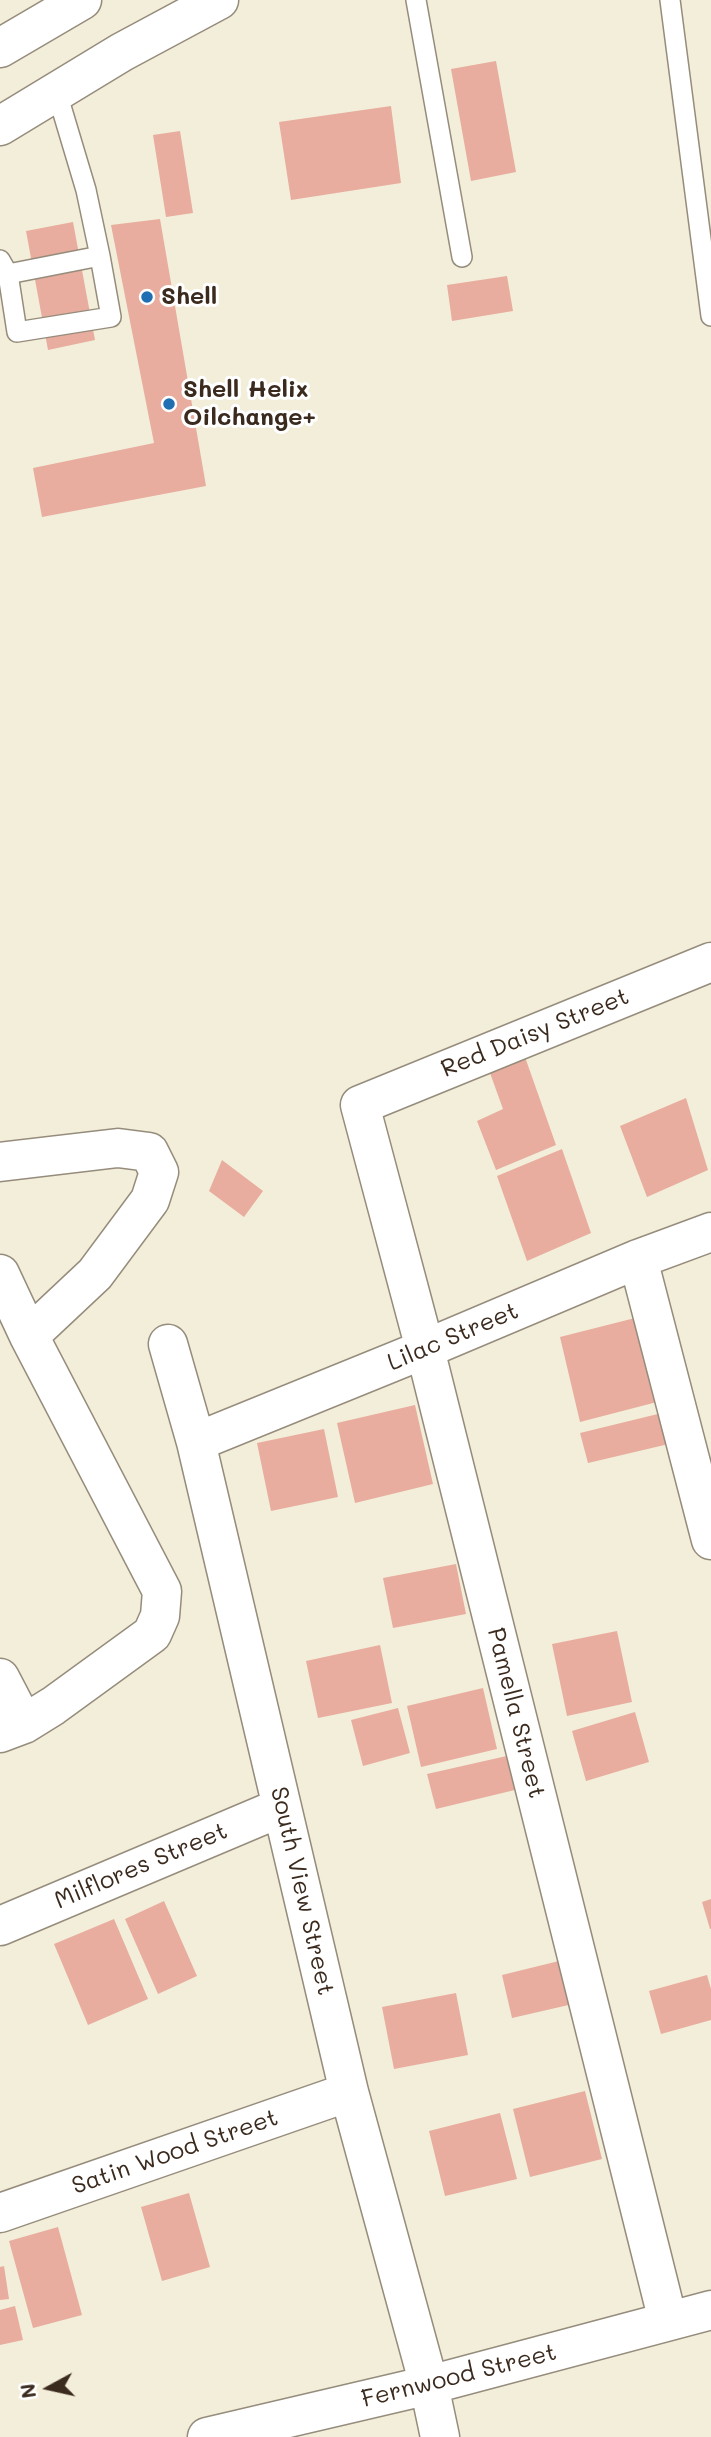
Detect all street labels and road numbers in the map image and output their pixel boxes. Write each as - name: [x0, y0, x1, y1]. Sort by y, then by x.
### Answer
- street label: Red Daisy Street: [437, 982, 633, 1084]
- street label: Lilac Street: [383, 1297, 523, 1377]
- street label: Pamella Street: [481, 1625, 551, 1801]
- street label: South View Street: [264, 1784, 340, 1998]
- street label: Milflores Street: [50, 1817, 232, 1915]
- street label: Satin Wood Street: [68, 2103, 282, 2201]
- street label: Fernwood Street: [358, 2338, 560, 2414]

